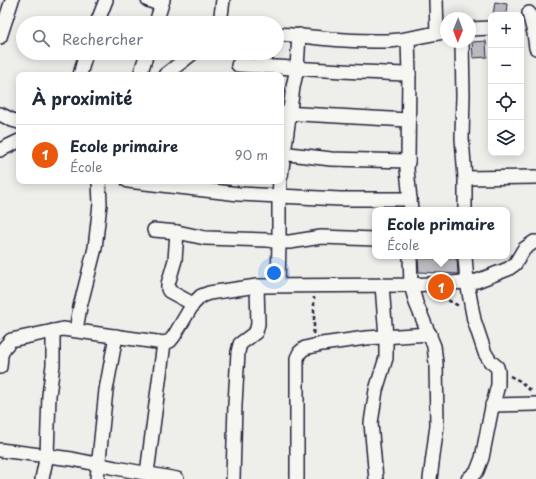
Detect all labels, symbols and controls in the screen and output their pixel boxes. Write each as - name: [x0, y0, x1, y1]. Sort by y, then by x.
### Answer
- north arrow: [440, 12, 476, 48]
- map controls: [488, 12, 524, 156]
- button: +: [488, 12, 524, 48]
- search box: [16, 16, 284, 60]
- icon: search: [30, 27, 52, 49]
- text: Rechercher: [62, 27, 143, 50]
- button: −: [488, 48, 524, 84]
- button: locate: [488, 84, 524, 120]
- text: À proximité: [32, 85, 132, 111]
- button: layers: [488, 120, 524, 156]
- text: Ecole primaire: [70, 134, 178, 157]
- text: 1: [42, 145, 48, 164]
- text: 90 m: [235, 145, 268, 164]
- text: École: [70, 157, 102, 176]
- popup: [372, 207, 510, 259]
- text: Ecole primaire: [387, 212, 495, 235]
- text: École: [387, 235, 419, 254]
- your location: [264, 263, 284, 283]
- pin: 1: [428, 272, 454, 302]

